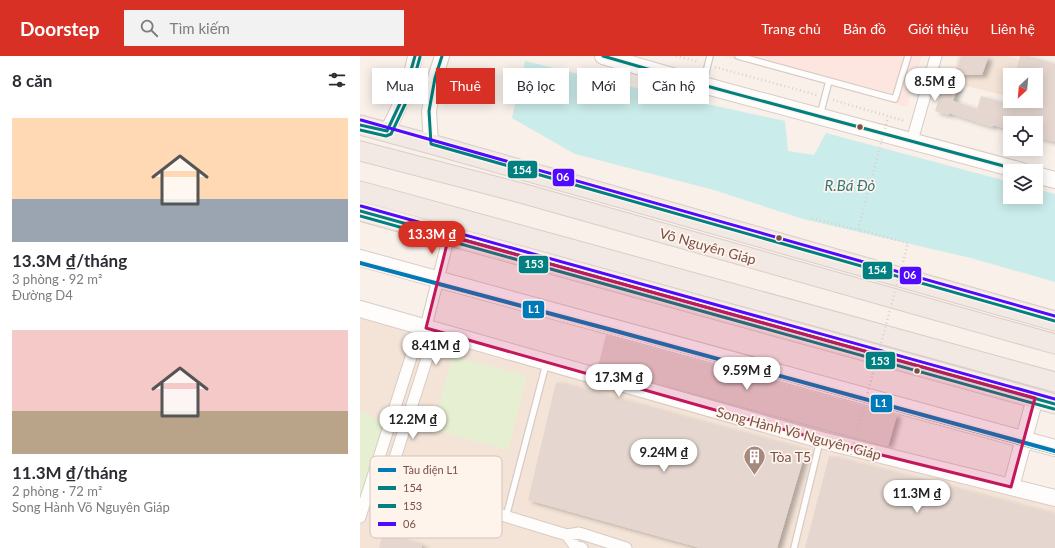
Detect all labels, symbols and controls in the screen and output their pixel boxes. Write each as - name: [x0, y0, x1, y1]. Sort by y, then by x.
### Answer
- search box: [124, 10, 404, 46]
- text: Doorstep: [20, 17, 100, 40]
- icon: search: [138, 17, 160, 39]
- text: Tìm kiếm: [170, 19, 230, 37]
- text: Trang chủ: [761, 20, 821, 37]
- text: Bản đồ: [843, 20, 886, 37]
- text: Giới thiệu: [908, 20, 968, 37]
- text: Liên hệ: [990, 20, 1035, 37]
- chip: Mua: [372, 68, 428, 104]
- chip: Thuê: [436, 68, 495, 104]
- chip: Bộ lọc: [503, 68, 569, 104]
- chip: Mới: [577, 68, 630, 104]
- chip: Căn hộ: [638, 68, 709, 104]
- pin: 8.5M ₫: [902, 68, 968, 102]
- north arrow: [1003, 68, 1043, 108]
- map controls: [1003, 68, 1043, 204]
- icon: filters: [326, 69, 348, 91]
- text: 8 căn: [12, 70, 52, 91]
- text: 8.5M ₫: [914, 73, 956, 89]
- button: locate: [1003, 116, 1043, 156]
- unlabelled marker: [855, 122, 865, 132]
- icon: home: [144, 144, 216, 216]
- line badge: 154: [507, 160, 538, 179]
- text: 154: [512, 163, 532, 176]
- button: layers: [1003, 164, 1043, 204]
- line badge: 06: [552, 168, 575, 187]
- text: 06: [557, 170, 570, 183]
- water label: R.Bá Đỏ: [825, 176, 876, 194]
- pin: 13.3M ₫: [395, 221, 469, 255]
- street label: Võ Nguyên Giáp: [658, 224, 758, 268]
- text: 13.3M ₫: [407, 226, 457, 242]
- unlabelled marker: [774, 233, 784, 243]
- text: 13.3M ₫/tháng: [12, 250, 127, 271]
- line badge: 153: [518, 255, 549, 274]
- text: 153: [524, 257, 544, 270]
- line badge: 154: [862, 261, 893, 280]
- text: 154: [867, 263, 887, 276]
- line badge: 06: [899, 266, 922, 285]
- text: 06: [904, 268, 917, 281]
- text: 3 phòng · 92 m²: [12, 271, 102, 287]
- text: Đường D4: [12, 287, 73, 303]
- line badge: L1: [522, 300, 545, 319]
- text: L1: [528, 302, 540, 315]
- pin: 8.41M ₫: [399, 332, 473, 366]
- text: 8.41M ₫: [411, 337, 461, 353]
- line badge: 153: [865, 351, 896, 370]
- text: 153: [870, 354, 890, 367]
- icon: home: [144, 356, 216, 428]
- pin: 9.59M ₫: [710, 357, 784, 391]
- text: 9.59M ₫: [722, 362, 772, 378]
- pin: 17.3M ₫: [582, 364, 656, 398]
- unlabelled marker: [912, 366, 922, 376]
- text: 17.3M ₫: [594, 369, 644, 385]
- line badge: L1: [870, 394, 893, 413]
- text: L1: [875, 396, 887, 409]
- street label: Song Hành Võ Nguyên Giáp: [715, 403, 883, 463]
- pin: 12.2M ₫: [376, 406, 450, 440]
- text: 12.2M ₫: [388, 411, 438, 427]
- pin: 9.24M ₫: [627, 439, 701, 473]
- building icon: Tòa T5: [741, 443, 767, 476]
- text: 9.24M ₫: [639, 444, 689, 460]
- place label: Tòa T5: [770, 448, 811, 465]
- legend: [370, 456, 502, 538]
- text: 11.3M ₫/tháng: [12, 462, 127, 483]
- text: Tàu điện L1: [403, 463, 458, 476]
- pin: 11.3M ₫: [880, 480, 954, 514]
- text: 154: [403, 481, 423, 494]
- text: 2 phòng · 72 m²: [12, 483, 102, 499]
- text: 11.3M ₫: [892, 485, 942, 501]
- text: Song Hành Võ Nguyên Giáp: [12, 499, 170, 515]
- text: 153: [403, 499, 422, 512]
- text: 06: [403, 517, 416, 530]

